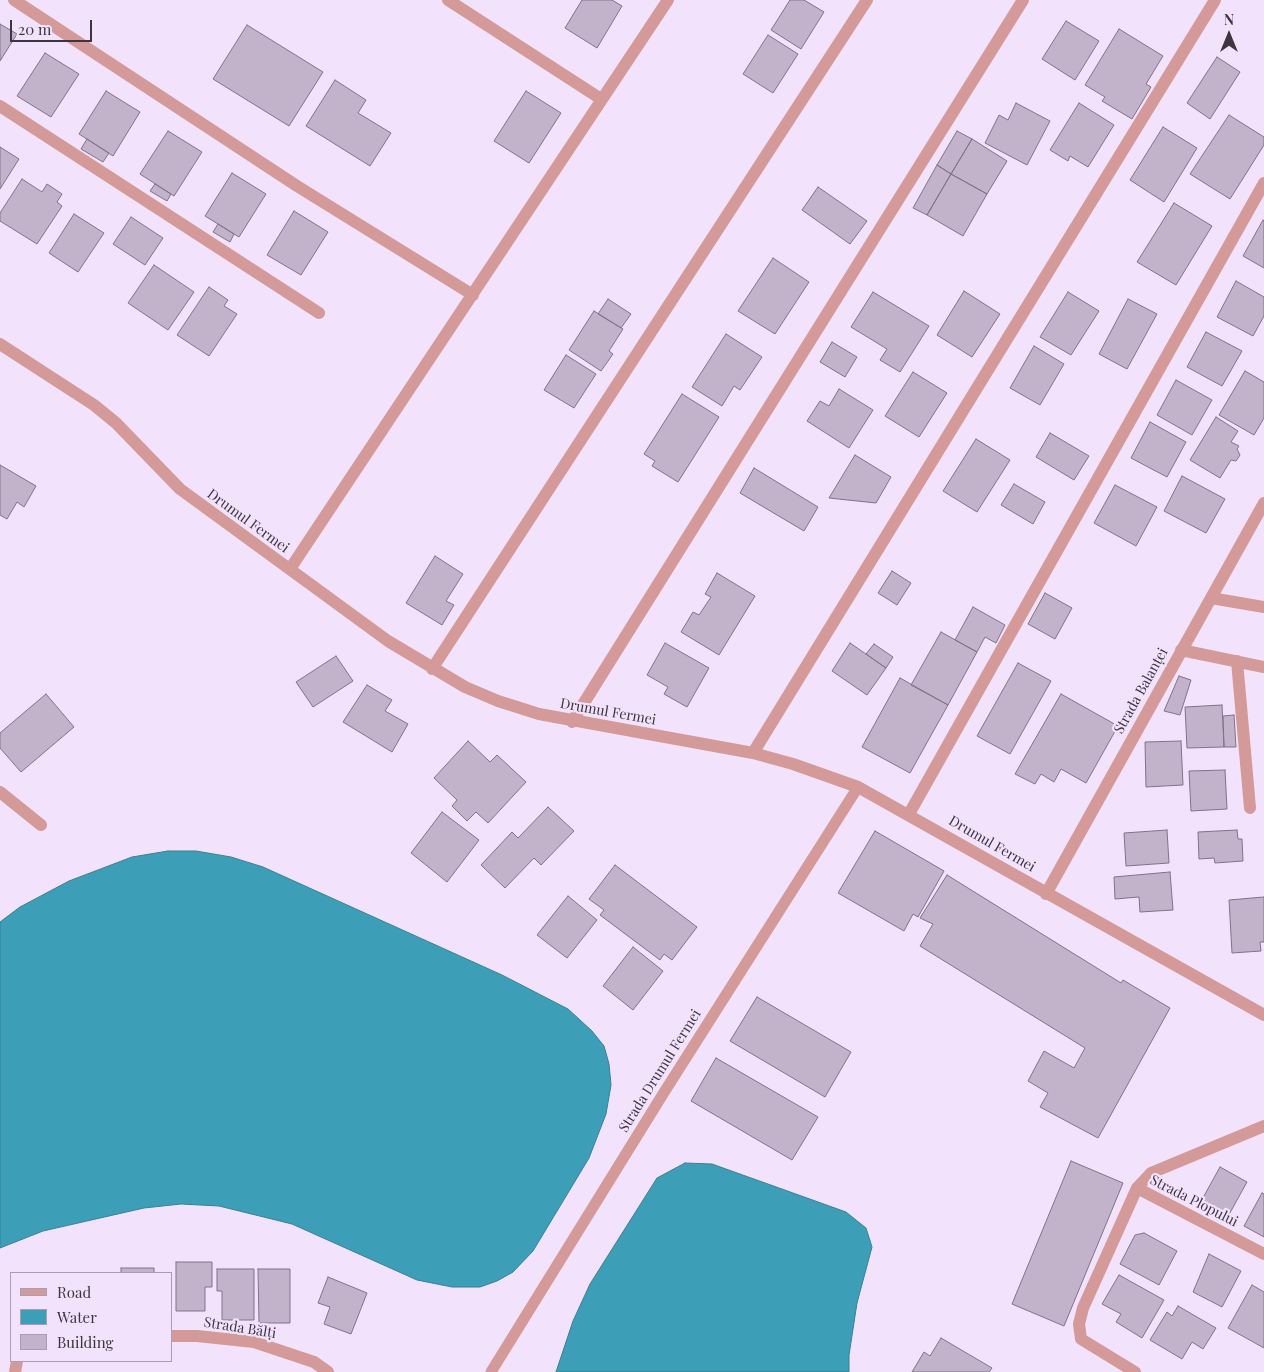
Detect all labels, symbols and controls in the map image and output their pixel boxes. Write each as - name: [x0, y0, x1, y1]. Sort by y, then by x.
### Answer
- scale bar: [12, 10, 95, 42]
- north arrow: [1204, 10, 1254, 60]
- text: N: [1224, 10, 1234, 29]
- text: 20 m: [18, 19, 51, 39]
- street label: Drumul Fermei: [204, 486, 292, 556]
- street label: Strada Balanței: [1111, 645, 1171, 737]
- street label: Drumul Fermei: [559, 695, 657, 729]
- street label: Drumul Fermei: [946, 812, 1038, 876]
- street label: Strada Drumul Fermei: [615, 1007, 705, 1135]
- street label: Strada Plopului: [1147, 1172, 1241, 1230]
- legend: [10, 1272, 172, 1362]
- text: Road: [57, 1282, 91, 1302]
- text: Water: [57, 1307, 97, 1327]
- street label: Strada Bălți: [203, 1314, 277, 1342]
- text: Building: [57, 1332, 113, 1352]

